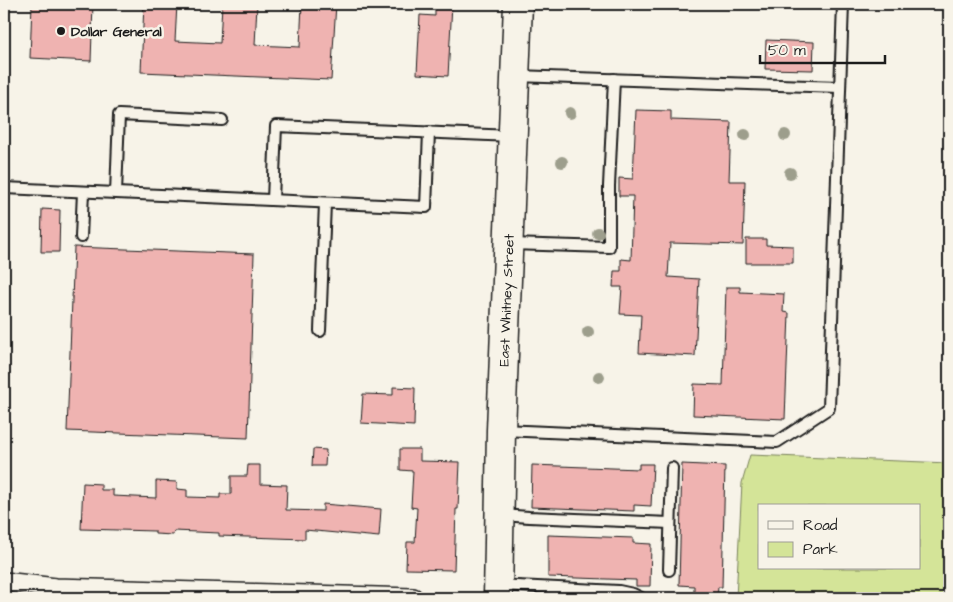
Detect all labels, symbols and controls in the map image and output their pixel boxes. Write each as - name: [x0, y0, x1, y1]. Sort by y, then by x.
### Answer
- place label: Dollar General: [71, 22, 162, 42]
- marker: Dollar General: [55, 25, 67, 37]
- scale bar: [760, 32, 886, 64]
- text: 50 m: [768, 40, 806, 61]
- street label: East Whitney Street: [495, 233, 520, 367]
- legend: [758, 504, 920, 570]
- text: Road: [803, 515, 838, 536]
- text: Park: [803, 539, 838, 560]

